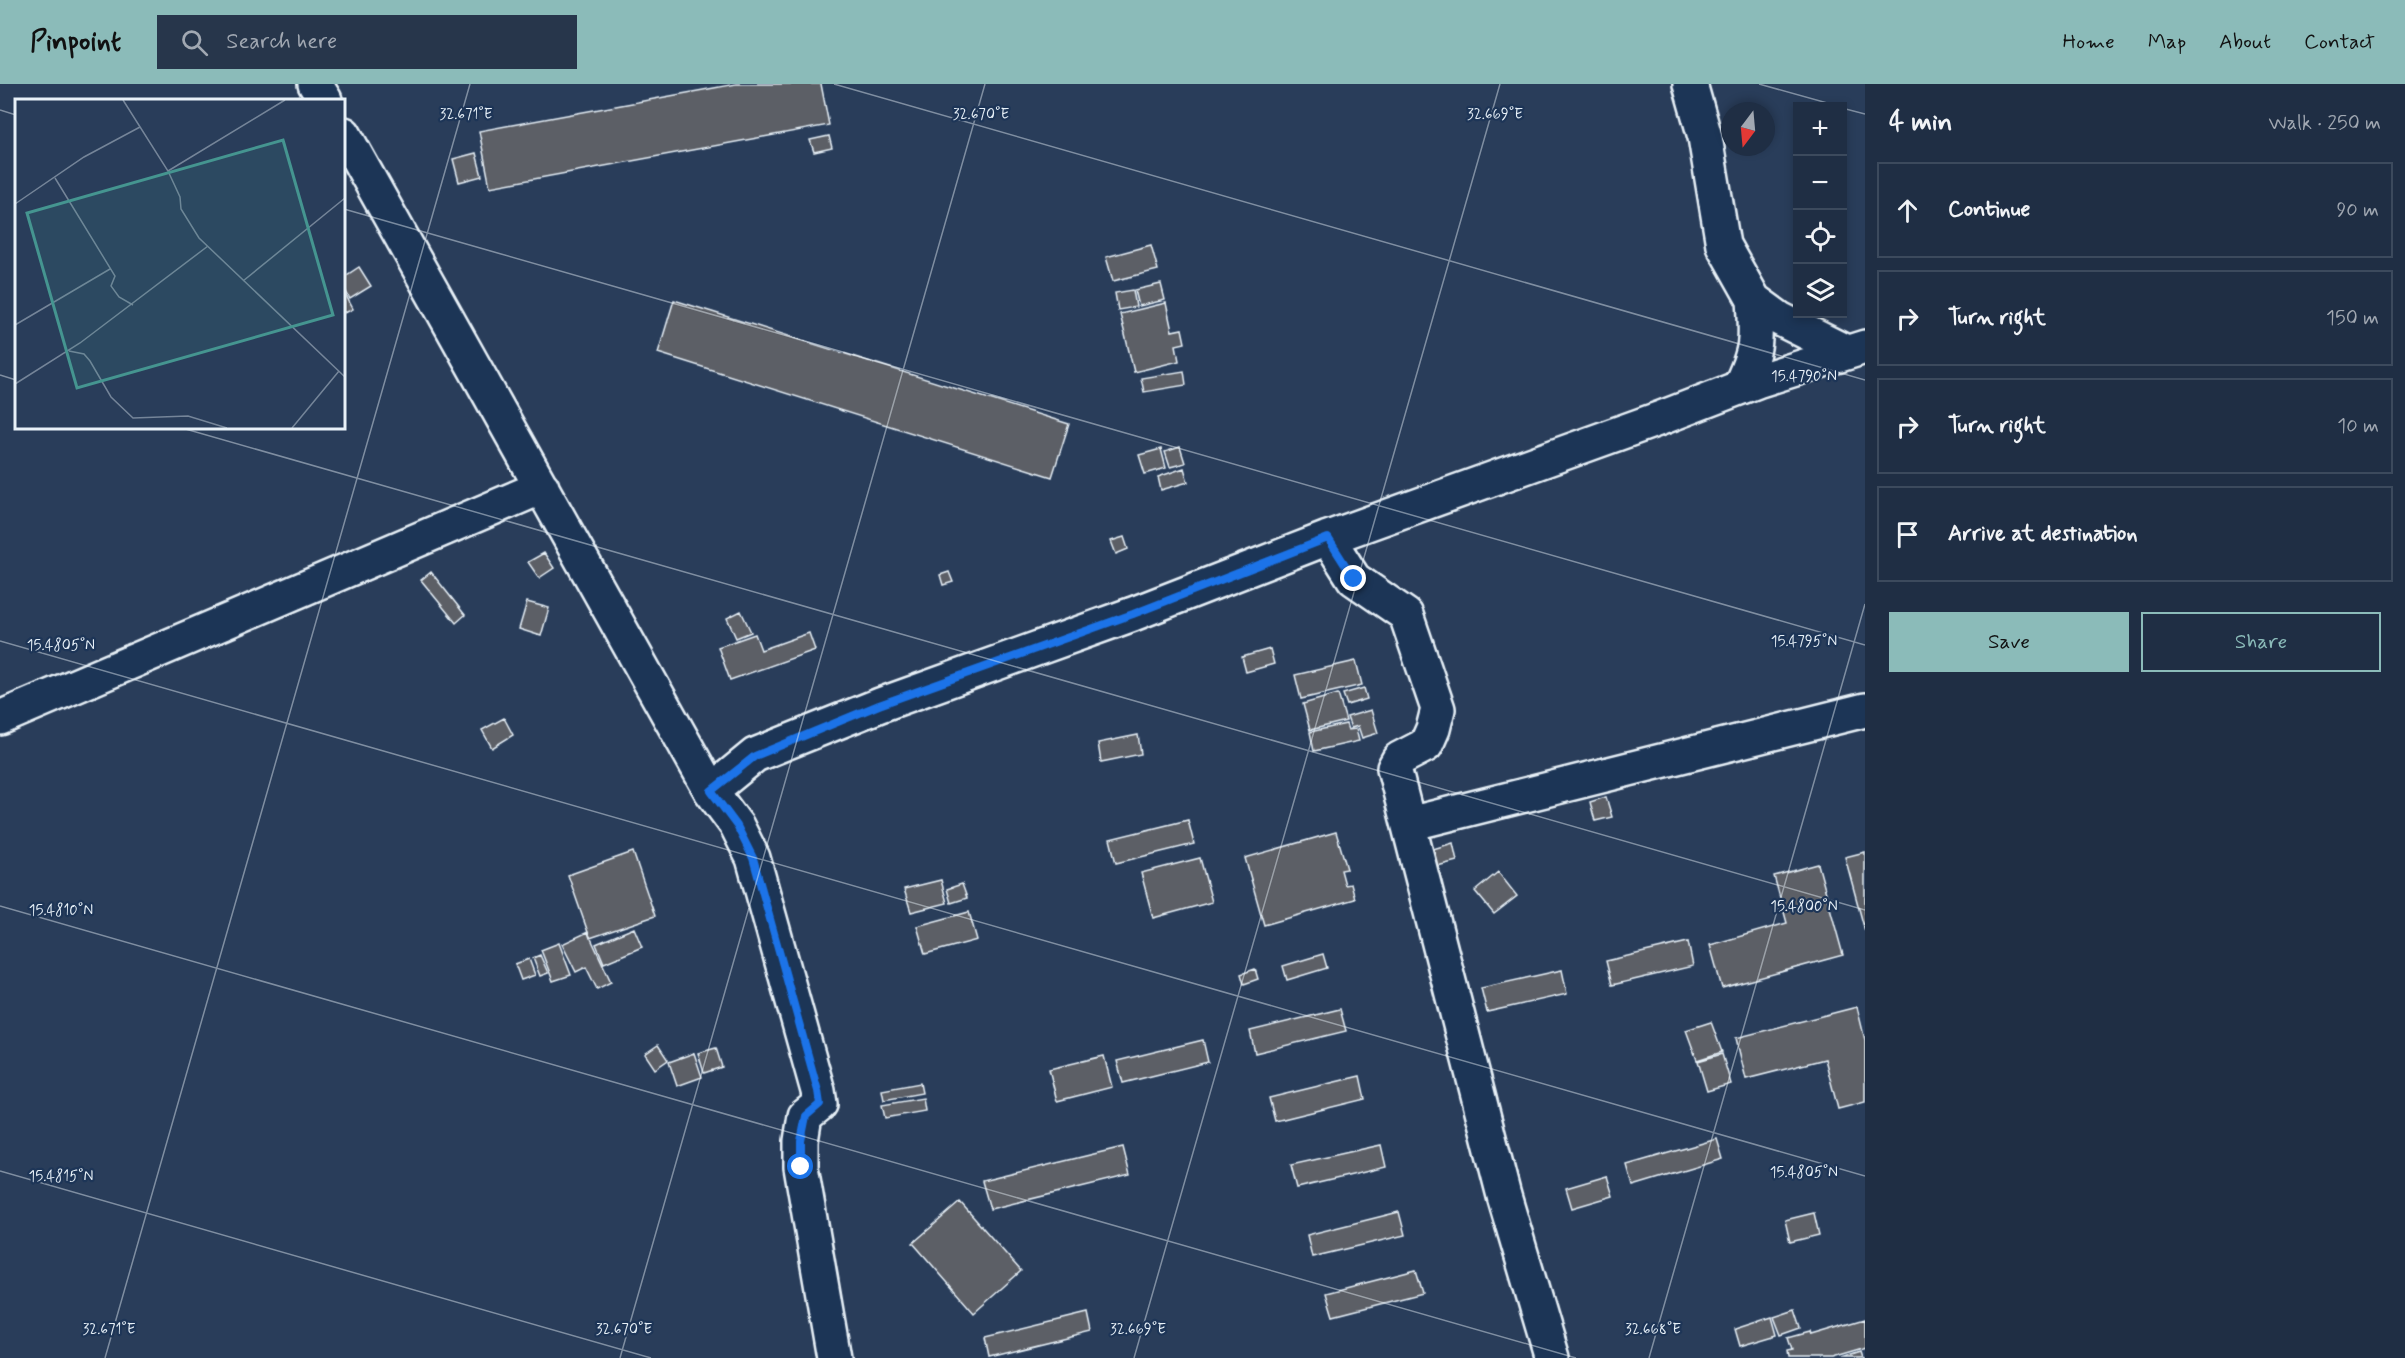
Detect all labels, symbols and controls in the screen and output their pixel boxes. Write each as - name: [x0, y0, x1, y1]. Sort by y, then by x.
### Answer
- search box: [157, 15, 577, 69]
- text: Pinpoint: [30, 24, 121, 61]
- icon: search: [178, 26, 211, 59]
- text: Search here: [226, 28, 337, 56]
- text: Home: [2063, 28, 2115, 56]
- text: Map: [2148, 28, 2186, 56]
- text: About: [2219, 28, 2271, 56]
- text: Contact: [2304, 28, 2375, 56]
- inset map: [15, 99, 345, 429]
- north arrow: [1721, 102, 1775, 156]
- map controls: [1793, 102, 1847, 318]
- button: +: [1793, 102, 1847, 156]
- text: 32.671°E: [439, 105, 493, 125]
- text: 32.670°E: [953, 105, 1009, 125]
- text: 32.669°E: [1467, 105, 1523, 125]
- text: 4 min: [1889, 106, 1952, 140]
- text: Walk · 250 m: [2269, 110, 2381, 137]
- button: −: [1793, 156, 1847, 210]
- icon: ahead: [1891, 194, 1924, 227]
- text: Continue: [1948, 196, 2030, 224]
- text: 90 m: [2336, 197, 2379, 224]
- button: locate: [1793, 210, 1847, 264]
- button: layers: [1793, 264, 1847, 318]
- icon: right: [1891, 302, 1924, 335]
- text: Turn right: [1948, 304, 2046, 332]
- text: 150 m: [2326, 305, 2379, 332]
- text: 15.4790°N: [1771, 367, 1837, 387]
- icon: right: [1891, 410, 1924, 443]
- text: Turn right: [1948, 412, 2046, 440]
- text: 10 m: [2337, 413, 2379, 440]
- icon: arrive: [1891, 518, 1924, 551]
- text: Arrive at destination: [1948, 520, 2138, 548]
- route end: [1340, 565, 1366, 591]
- button: Save: [1889, 612, 2129, 672]
- button: Share: [2141, 612, 2381, 672]
- text: 15.4795°N: [1771, 632, 1837, 652]
- text: 15.4805°N: [27, 636, 95, 656]
- text: 15.4800°N: [1770, 897, 1838, 917]
- text: 15.4810°N: [29, 901, 93, 921]
- route start: [787, 1153, 813, 1179]
- text: 15.4805°N: [1770, 1163, 1838, 1183]
- text: 15.4815°N: [28, 1167, 94, 1187]
- text: 32.671°E: [82, 1320, 136, 1340]
- text: 32.670°E: [596, 1320, 652, 1340]
- text: 32.669°E: [1110, 1320, 1166, 1340]
- text: 32.668°E: [1625, 1320, 1681, 1340]

